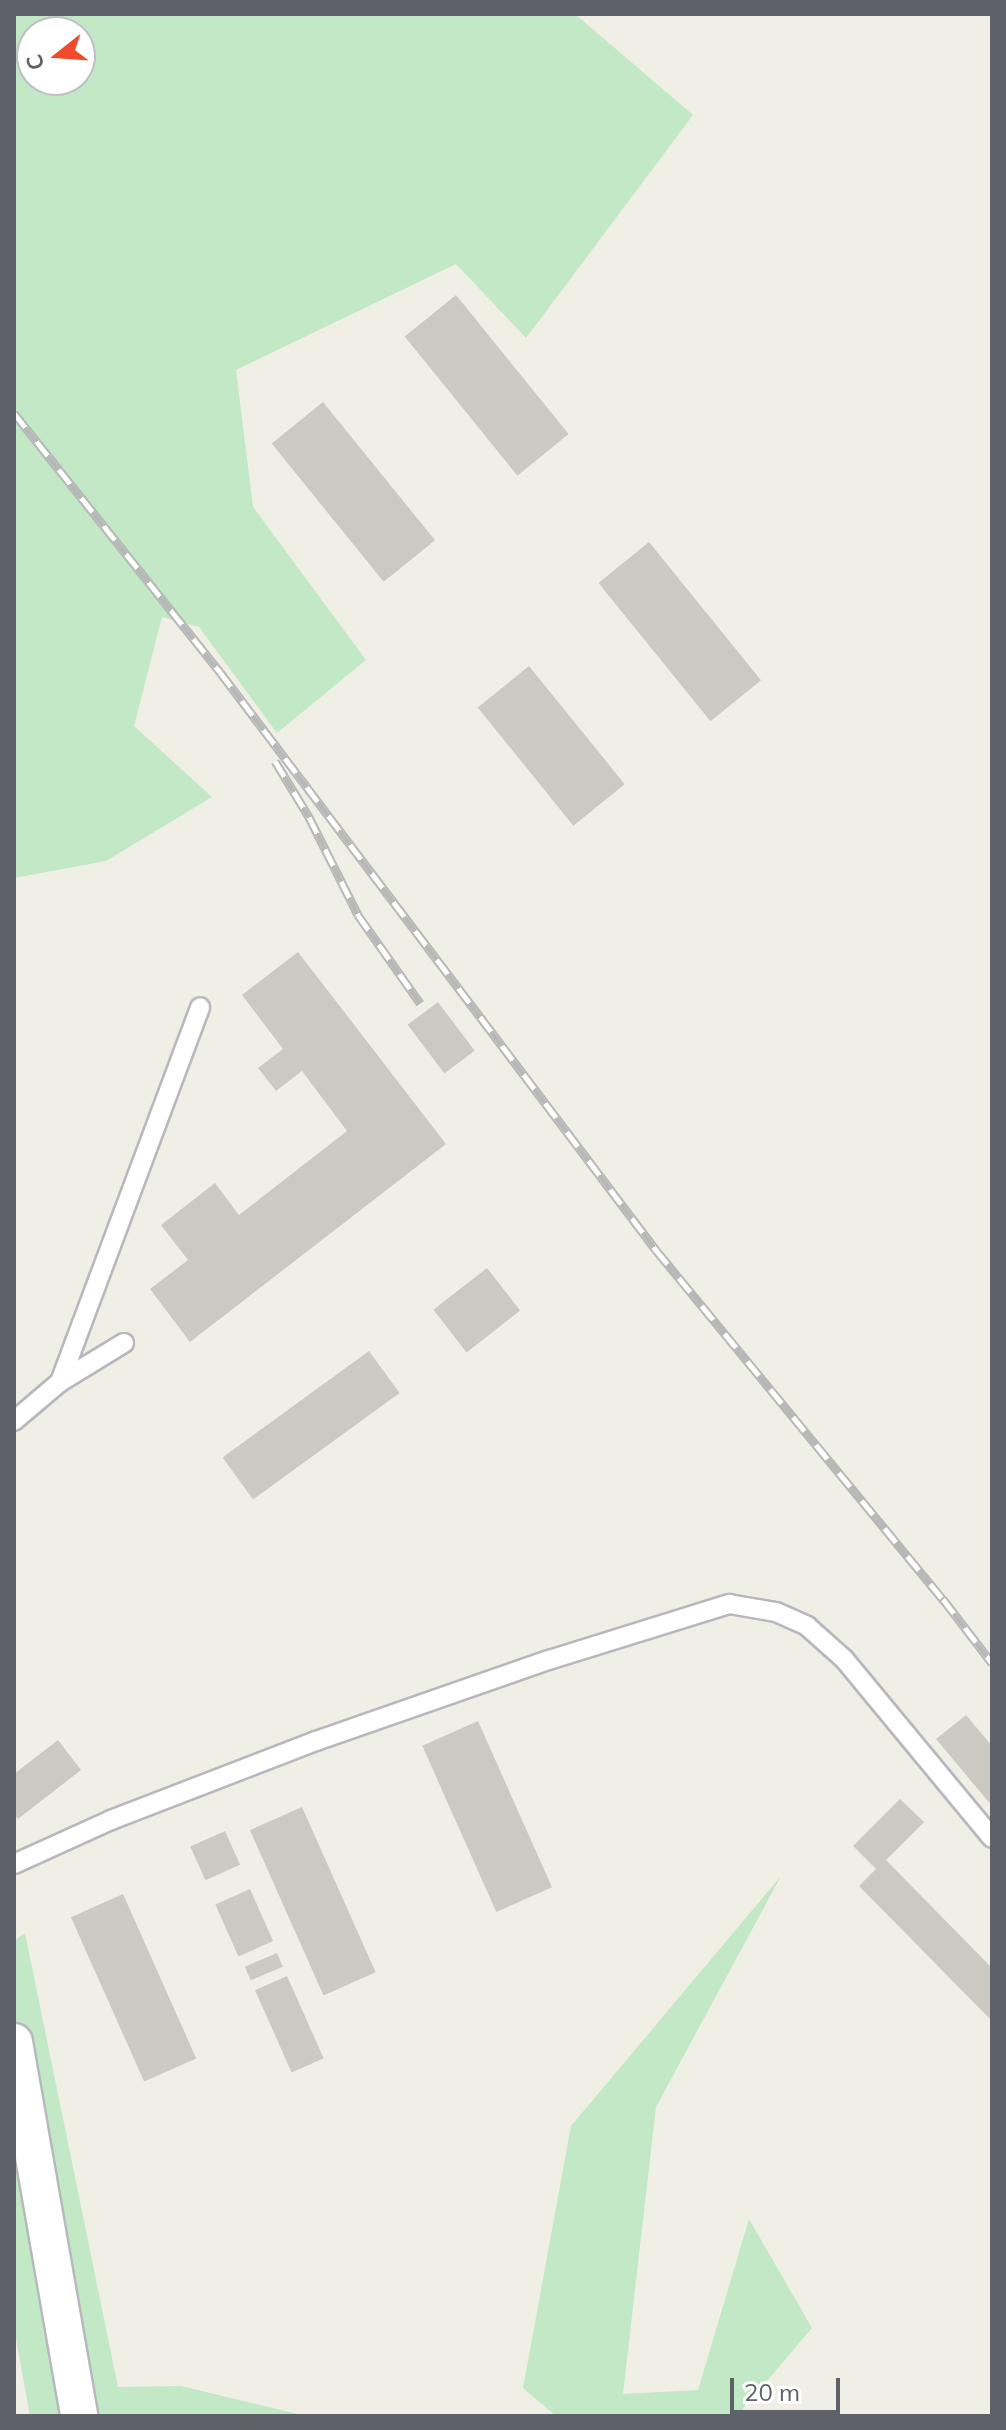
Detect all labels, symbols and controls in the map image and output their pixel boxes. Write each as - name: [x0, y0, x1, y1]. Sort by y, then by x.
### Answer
- north arrow: [16, 16, 96, 96]
- text: С: [19, 51, 51, 74]
- scale bar: [734, 2362, 844, 2412]
- text: 20 m: [744, 2377, 800, 2407]

